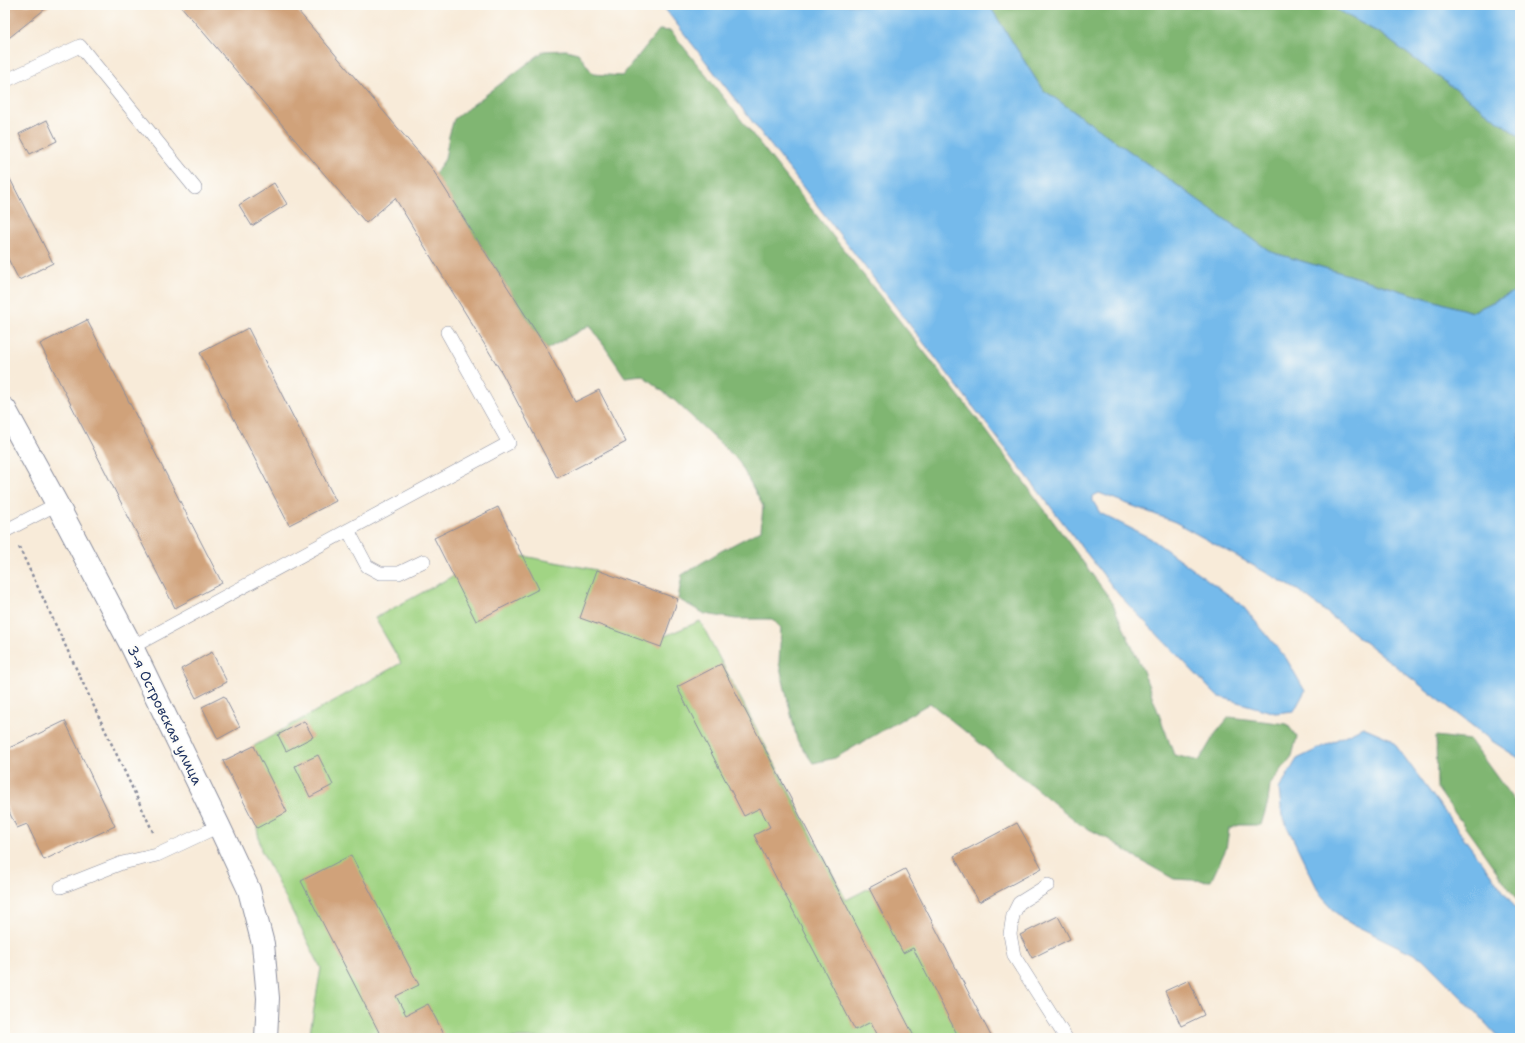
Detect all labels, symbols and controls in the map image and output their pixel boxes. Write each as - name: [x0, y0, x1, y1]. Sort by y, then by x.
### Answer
- street label: 3-я Островская улица: [123, 642, 207, 788]

